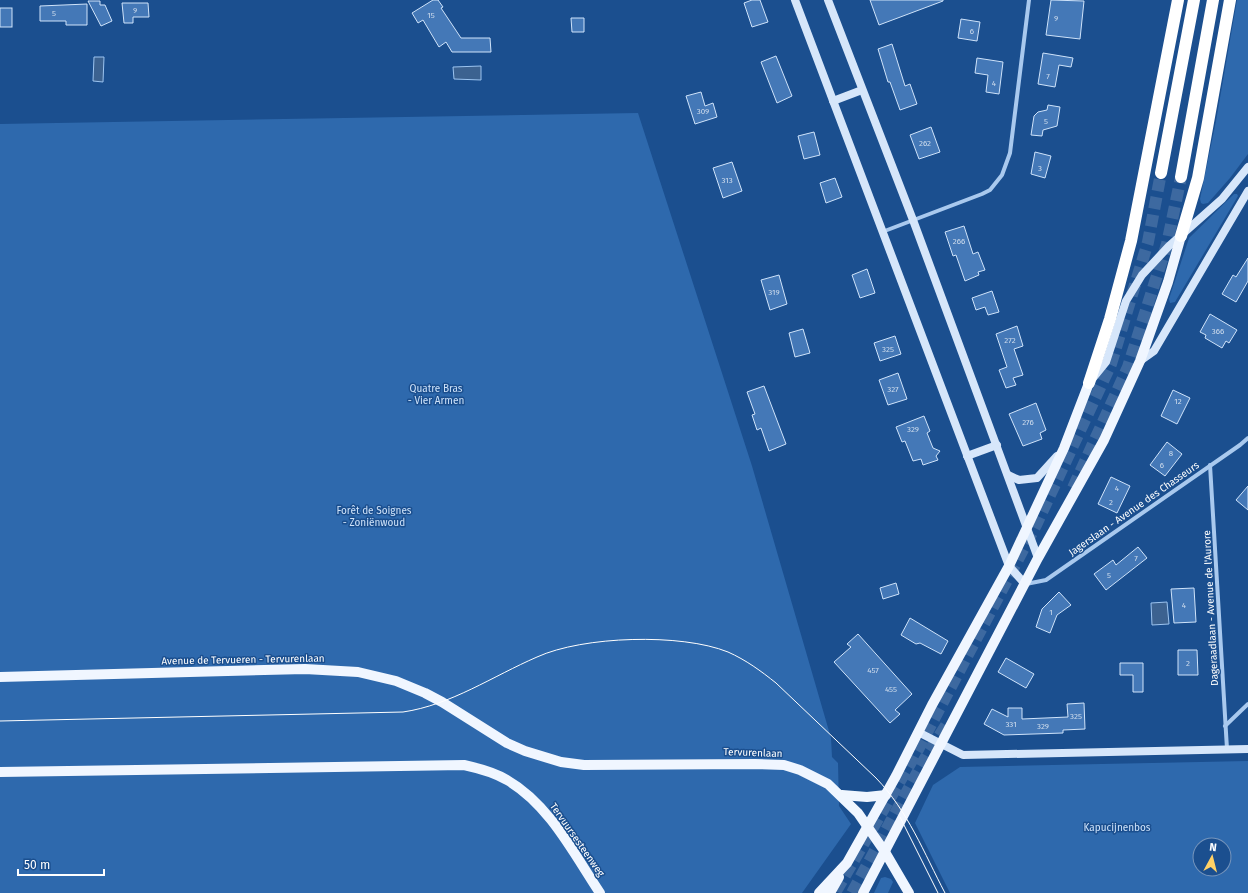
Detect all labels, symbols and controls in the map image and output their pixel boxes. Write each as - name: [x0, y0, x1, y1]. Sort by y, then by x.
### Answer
- house number: 9: [133, 6, 137, 15]
- house number: 5: [52, 9, 56, 18]
- house number: 15: [427, 11, 435, 20]
- house number: 9: [1054, 14, 1058, 23]
- house number: 6: [970, 27, 974, 36]
- house number: 7: [1046, 72, 1050, 81]
- house number: 4: [992, 79, 997, 88]
- house number: 309: [697, 107, 709, 116]
- house number: 5: [1044, 117, 1048, 126]
- house number: 262: [919, 139, 931, 148]
- house number: 3: [1038, 164, 1042, 173]
- house number: 313: [721, 176, 733, 185]
- house number: 266: [953, 237, 965, 246]
- house number: 319: [768, 288, 780, 297]
- house number: 366: [1212, 327, 1224, 336]
- house number: 272: [1004, 336, 1016, 345]
- house number: 325: [882, 345, 894, 354]
- park label: Quatre Bras - Vier Armen: [408, 383, 464, 407]
- house number: 327: [887, 385, 899, 394]
- house number: 12: [1174, 397, 1182, 406]
- house number: 276: [1022, 418, 1034, 427]
- house number: 329: [907, 425, 919, 434]
- house number: 8: [1169, 449, 1174, 458]
- street label: Jagerslaan - Avenue des Chasseurs: [1067, 459, 1202, 559]
- house number: 6: [1160, 461, 1164, 470]
- house number: 4: [1115, 484, 1120, 493]
- house number: 2: [1109, 498, 1113, 507]
- park label: Forêt de Soignes - Zoniënwoud: [336, 505, 412, 529]
- street label: Dageraadlaan - Avenue de l'Aurore: [1201, 530, 1221, 686]
- house number: 7: [1134, 554, 1138, 563]
- house number: 5: [1107, 571, 1111, 580]
- house number: 4: [1182, 601, 1187, 610]
- house number: 1: [1049, 608, 1053, 617]
- street label: Avenue de Tervueren - Tervurenlaan: [161, 653, 325, 667]
- house number: 2: [1186, 659, 1190, 668]
- house number: 457: [867, 666, 879, 675]
- house number: 455: [885, 685, 897, 694]
- house number: 325: [1070, 712, 1082, 721]
- house number: 331: [1005, 720, 1017, 729]
- house number: 329: [1037, 722, 1049, 731]
- street label: Tervurenlaan: [723, 746, 783, 760]
- street label: Tervuursesteenweg: [547, 801, 607, 880]
- park label: Kapucijnenbos: [1083, 822, 1151, 834]
- north arrow: [1192, 837, 1232, 877]
- text: N: [1209, 841, 1218, 854]
- scale bar: [18, 851, 104, 877]
- text: 50 m: [24, 858, 50, 872]

